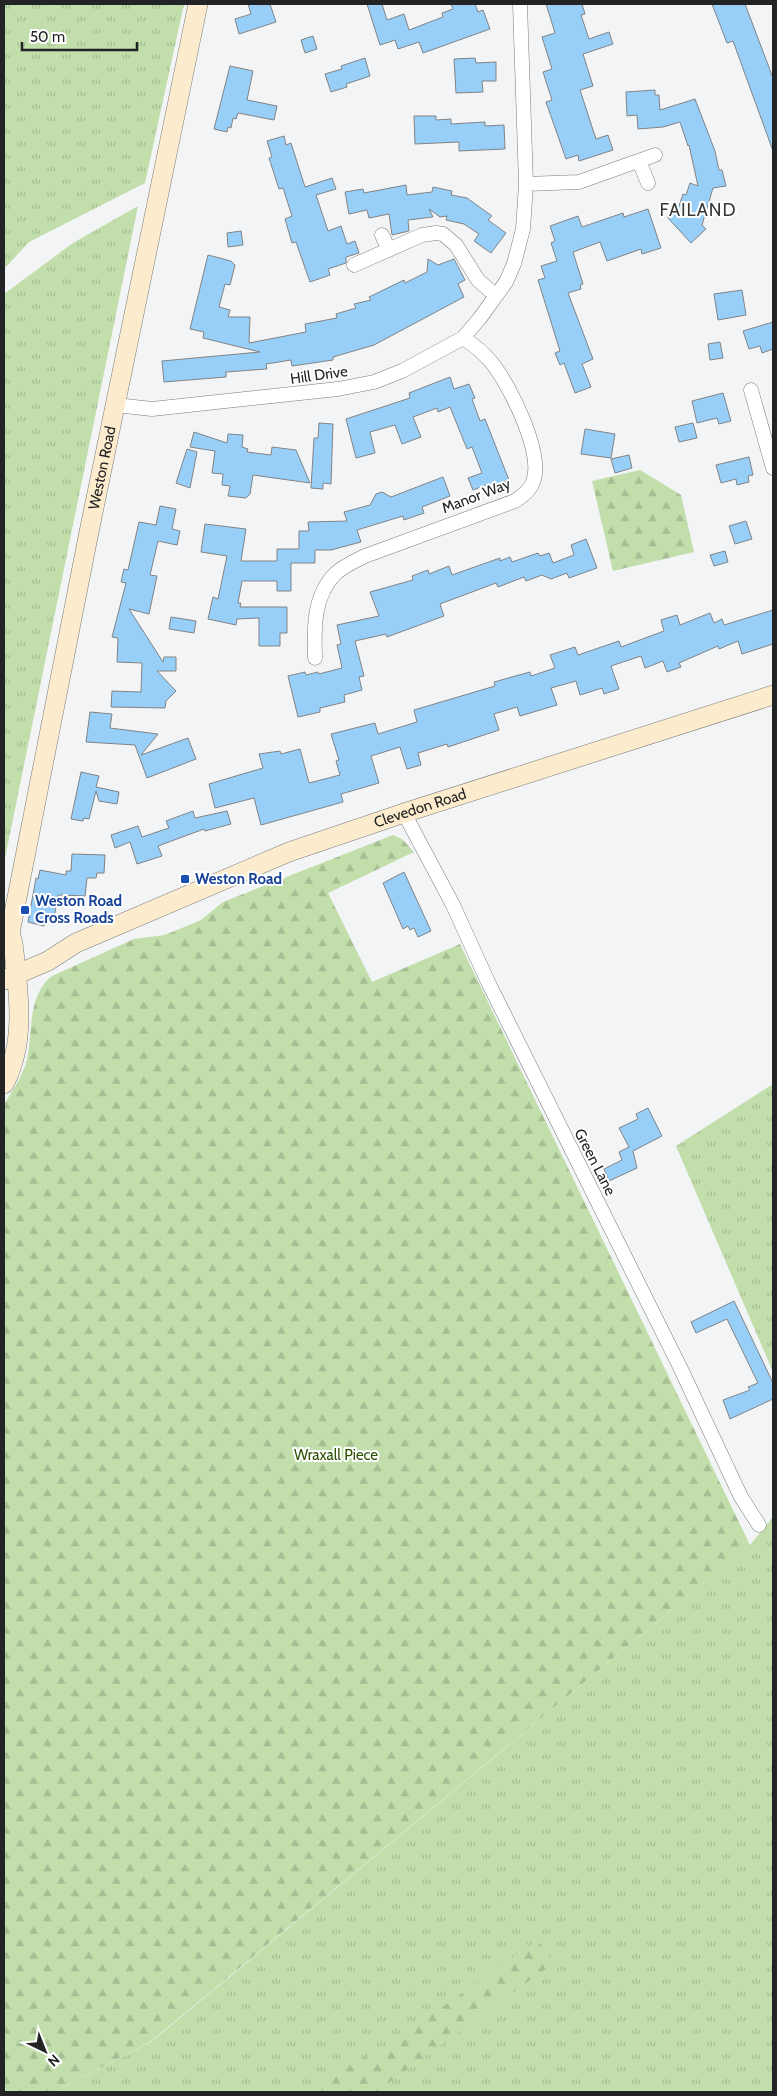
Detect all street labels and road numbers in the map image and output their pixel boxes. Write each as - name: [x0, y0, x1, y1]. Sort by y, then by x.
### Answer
- street label: Hill Drive: [289, 362, 349, 388]
- street label: Weston Road: [85, 424, 120, 511]
- street label: Manor Way: [439, 475, 513, 517]
- street label: Clevedon Road: [371, 785, 468, 832]
- street label: Green Lane: [571, 1126, 620, 1199]

